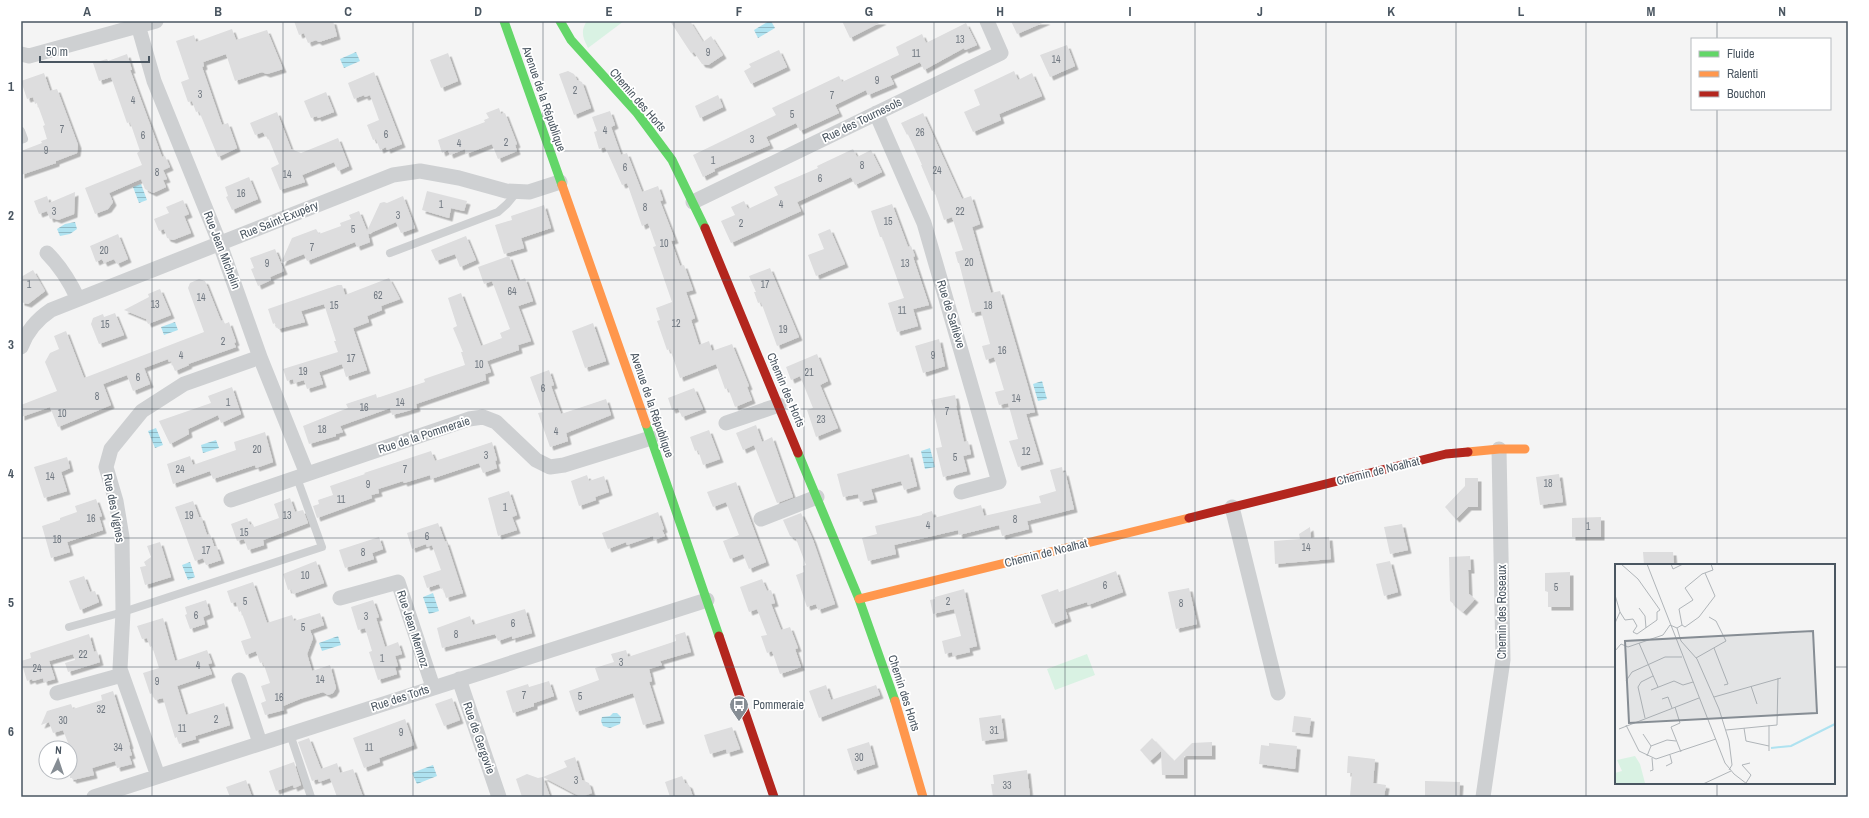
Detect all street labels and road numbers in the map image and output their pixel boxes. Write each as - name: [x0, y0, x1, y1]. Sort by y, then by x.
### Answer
- street label: Avenue de la République: [518, 43, 570, 154]
- street label: Chemin des Horts: [606, 65, 670, 135]
- street label: Rue des Tournesols: [819, 94, 905, 146]
- street label: Rue Saint-Exupéry: [237, 197, 321, 243]
- street label: Rue Jean Michelin: [200, 209, 244, 291]
- street label: Rue de Sarliève: [933, 278, 969, 350]
- street label: Avenue de la République: [626, 349, 678, 460]
- street label: Chemin des Horts: [763, 350, 809, 430]
- street label: Rue de la Pommeraie: [376, 413, 472, 457]
- street label: Chemin de Noalhat: [1335, 453, 1421, 489]
- street label: Rue des Vignes: [99, 472, 129, 544]
- street label: Chemin de Noalhat: [1003, 535, 1089, 571]
- street label: Chemin des Roseaux: [1494, 565, 1510, 659]
- street label: Rue Jean Mermoz: [393, 588, 433, 670]
- street label: Chemin des Horts: [884, 653, 924, 733]
- street label: Rue des Torts: [369, 681, 431, 715]
- street label: Rue de Gergovie: [459, 700, 499, 776]

